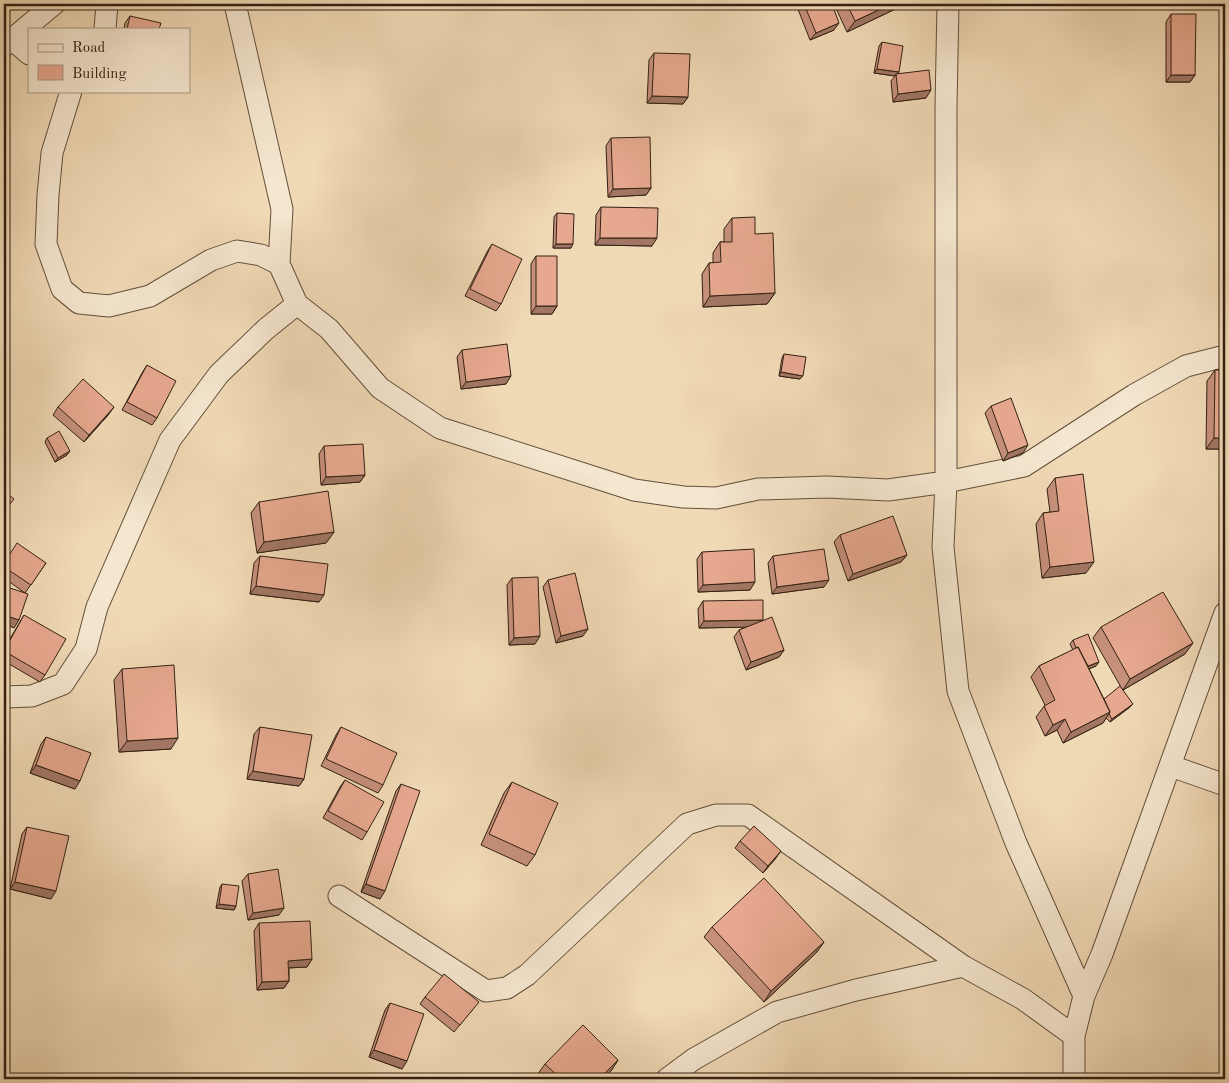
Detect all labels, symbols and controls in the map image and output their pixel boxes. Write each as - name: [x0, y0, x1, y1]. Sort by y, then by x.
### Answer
- legend: [28, 28, 190, 92]
- text: Road: [72, 41, 106, 56]
- text: Building: [72, 67, 127, 82]

